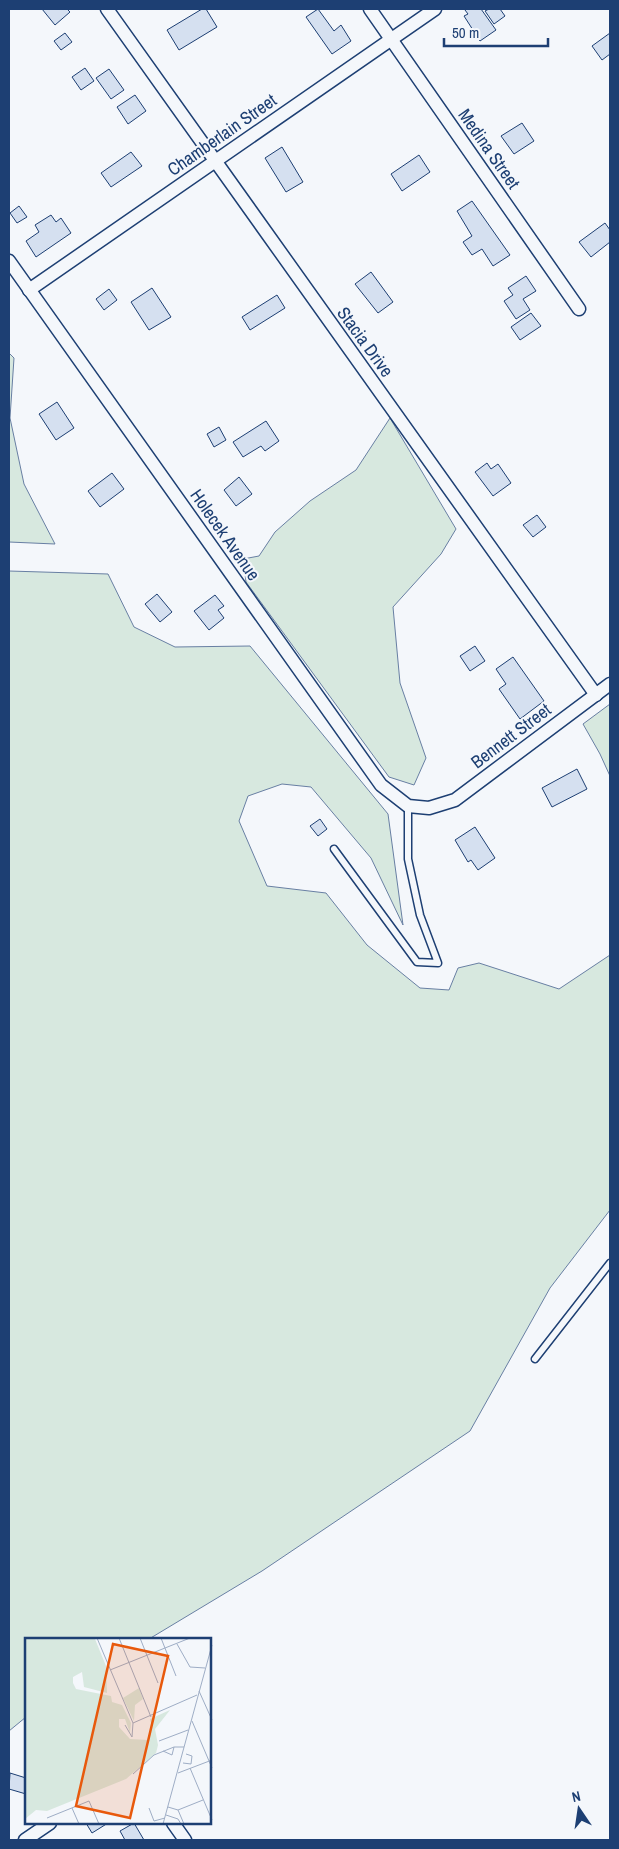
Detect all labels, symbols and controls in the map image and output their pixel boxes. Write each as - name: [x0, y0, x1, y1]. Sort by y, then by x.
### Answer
- scale bar: [444, 15, 548, 47]
- text: 50 m: [452, 22, 479, 43]
- street label: Chamberlain Street: [162, 88, 281, 182]
- street label: Medina Street: [453, 104, 526, 194]
- street label: Stacia Drive: [331, 302, 399, 382]
- street label: Holecek Avenue: [185, 484, 266, 585]
- street label: Bennett Street: [465, 697, 556, 774]
- inset map: [25, 1638, 211, 1824]
- north arrow: [554, 1784, 604, 1834]
- text: N: [570, 1787, 582, 1806]

